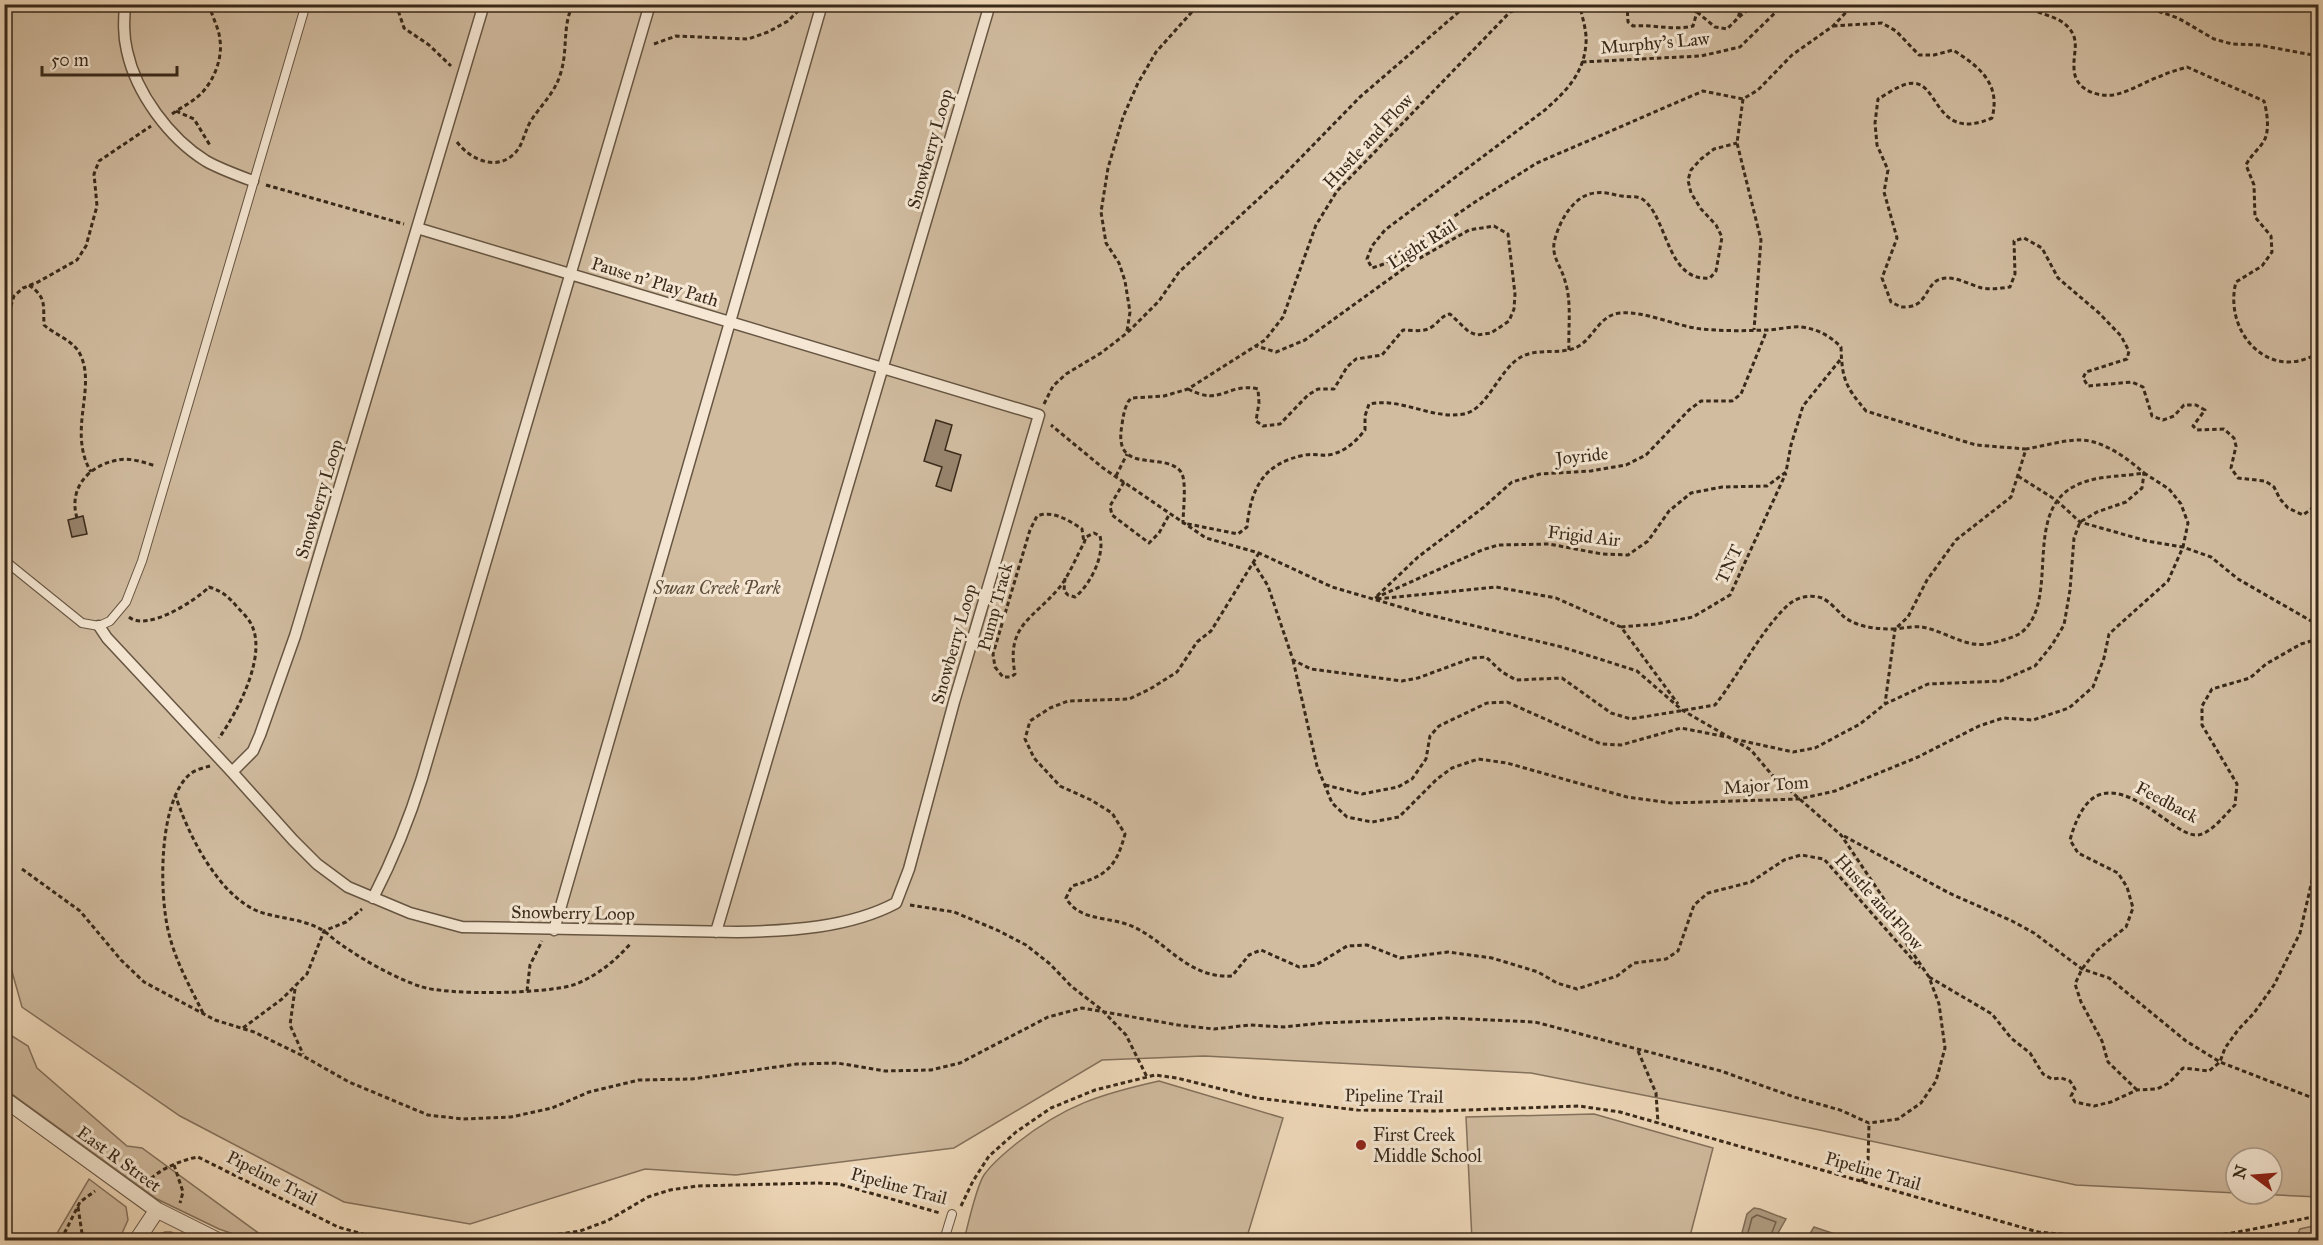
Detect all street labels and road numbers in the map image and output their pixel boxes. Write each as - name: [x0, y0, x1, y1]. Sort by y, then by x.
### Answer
- street label: Murphy's Law: [1600, 27, 1711, 59]
- street label: Snowberry Loop: [902, 86, 958, 212]
- street label: Hustle and Flow: [1318, 89, 1418, 193]
- street label: Light Rail: [1384, 214, 1461, 275]
- street label: Pause n' Play Path: [589, 252, 721, 312]
- street label: Snowberry Loop: [290, 437, 348, 561]
- street label: Joyride: [1553, 442, 1609, 471]
- street label: Frigid Air: [1546, 521, 1622, 552]
- street label: TNT: [1711, 541, 1747, 587]
- street label: Pump Track: [973, 560, 1017, 653]
- street label: Snowberry Loop: [926, 581, 982, 707]
- street label: Major Tom: [1723, 771, 1809, 799]
- street label: Feedback: [2132, 776, 2203, 828]
- street label: Hustle and Flow: [1830, 849, 1928, 955]
- street label: Snowberry Loop: [511, 901, 635, 925]
- street label: Pipeline Trail: [1344, 1084, 1444, 1108]
- street label: East R Street: [73, 1121, 166, 1197]
- street label: Pipeline Trail: [223, 1146, 321, 1210]
- street label: Pipeline Trail: [1822, 1147, 1924, 1195]
- street label: Pipeline Trail: [848, 1163, 950, 1209]

